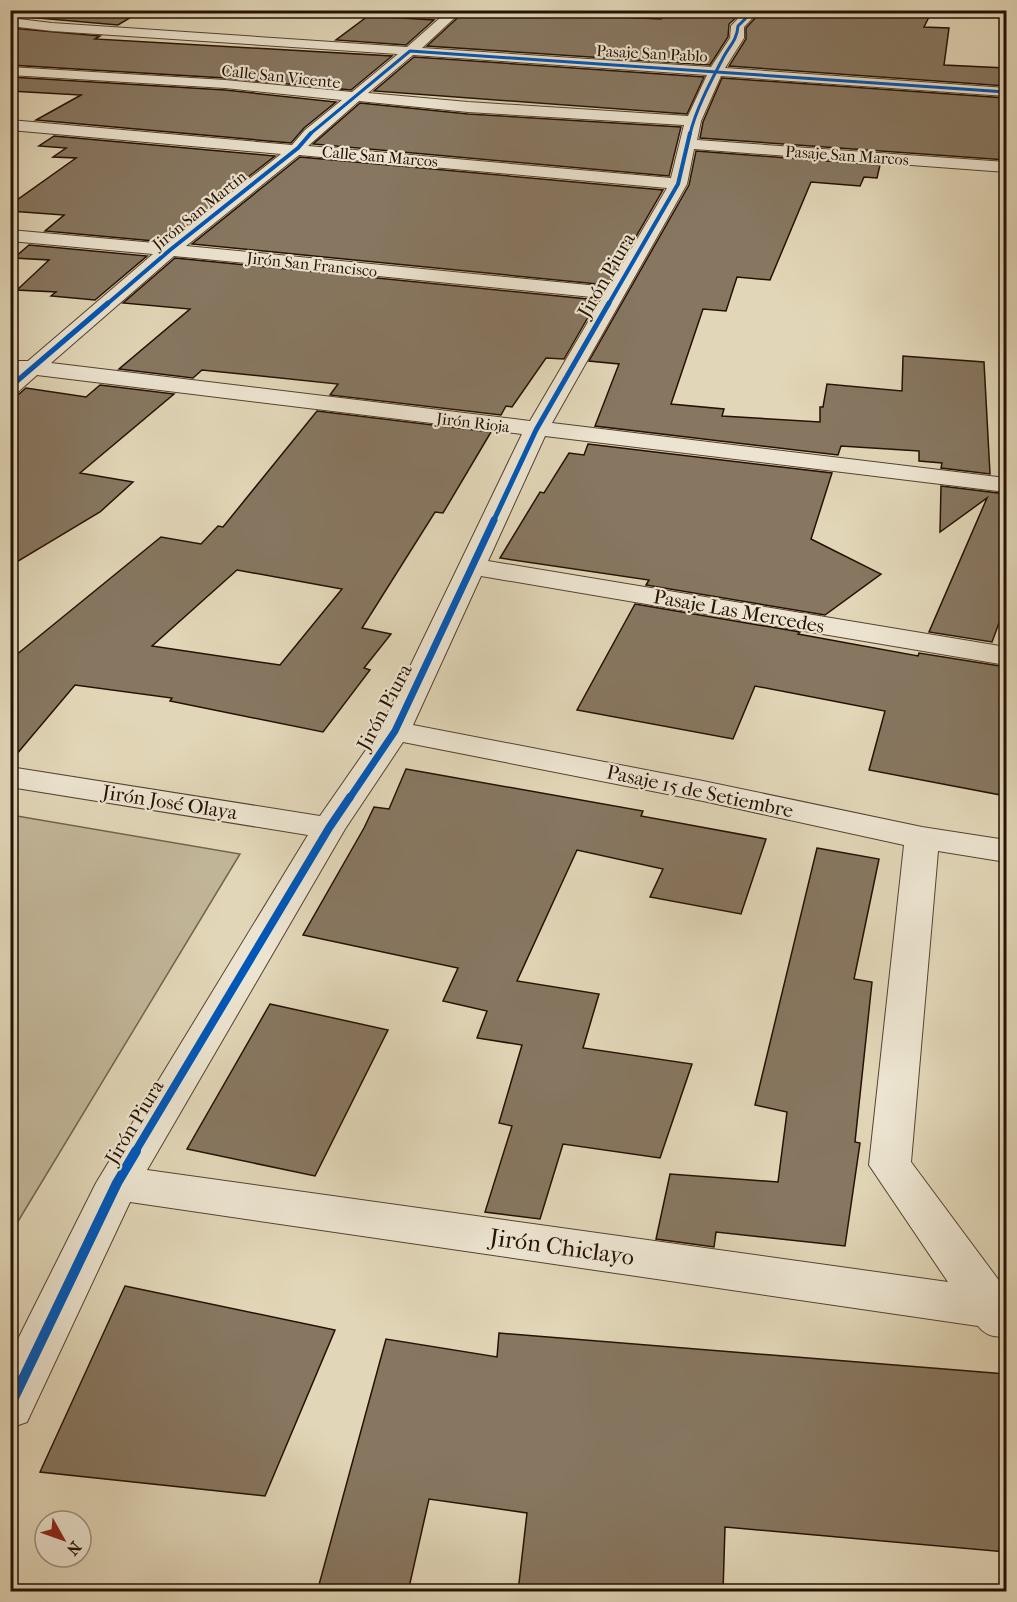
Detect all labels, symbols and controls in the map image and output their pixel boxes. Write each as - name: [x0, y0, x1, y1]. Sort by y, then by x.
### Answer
- street label: Pasaje San Pablo: [596, 41, 708, 66]
- street label: Calle San Vicente: [221, 61, 341, 92]
- street label: Calle San Marcos: [321, 142, 439, 171]
- street label: Pasaje San Marcos: [785, 142, 909, 169]
- street label: Jirón San Martín: [147, 166, 251, 255]
- street label: Jirón Piura: [572, 228, 640, 324]
- street label: Jirón San Francisco: [244, 248, 378, 281]
- street label: Jirón Rioja: [433, 408, 511, 436]
- street label: Pasaje Las Mercedes: [652, 585, 826, 638]
- street label: Jirón Piura: [351, 660, 417, 756]
- street label: Pasaje 15 de Setiembre: [604, 760, 795, 823]
- street label: Jirón José Olaya: [99, 780, 240, 825]
- street label: Jirón Piura: [99, 1075, 169, 1170]
- street label: Jirón Chiclayo: [486, 1223, 636, 1271]
- north arrow: [33, 1509, 93, 1569]
- text: N: [62, 1538, 85, 1560]

